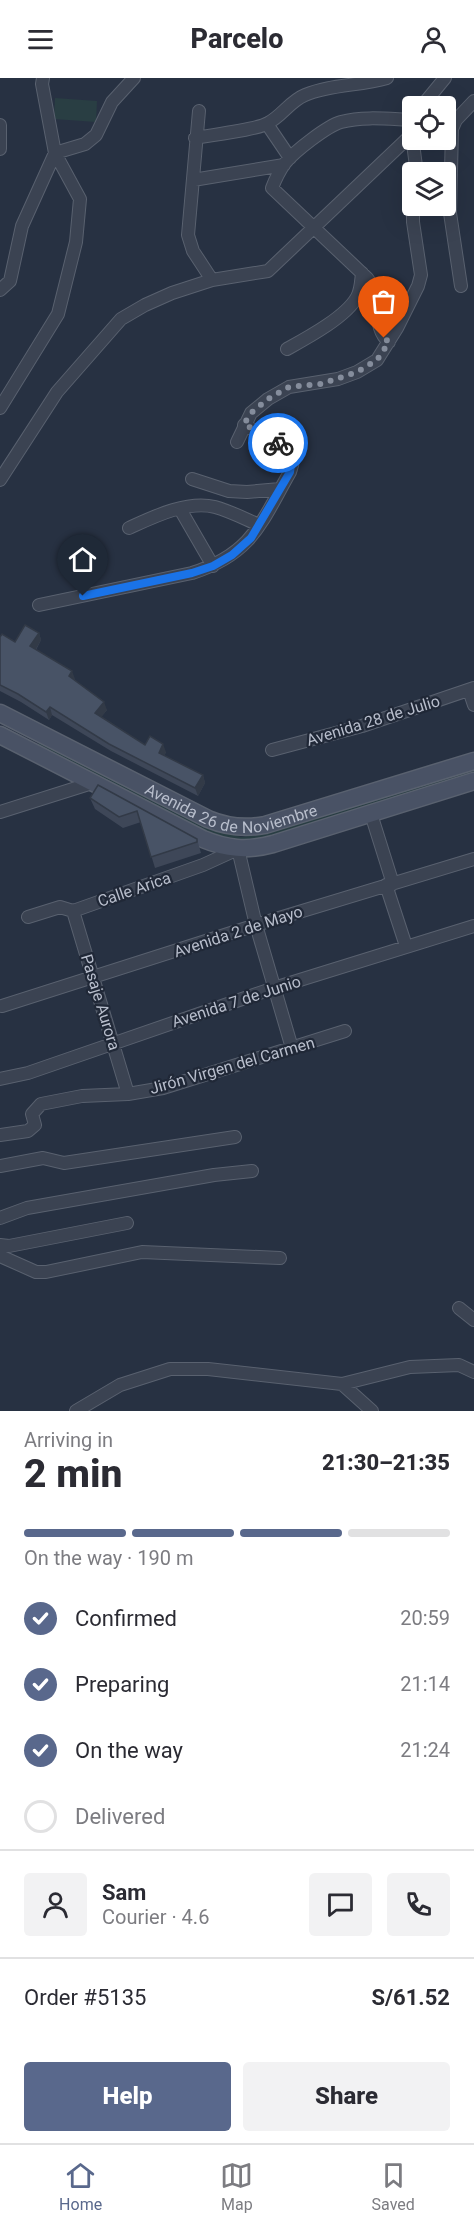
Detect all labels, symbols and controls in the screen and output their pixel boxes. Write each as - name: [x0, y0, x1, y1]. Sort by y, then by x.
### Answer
- icon: menu: [24, 23, 57, 56]
- text: Parcelo: [191, 23, 283, 55]
- icon: person: [417, 23, 450, 56]
- map controls: [402, 96, 456, 216]
- button: locate: [402, 96, 456, 150]
- button: layers: [402, 162, 456, 216]
- pin: [358, 276, 409, 338]
- icon: bag: [367, 285, 400, 318]
- courier: [248, 413, 308, 473]
- icon: bike: [262, 427, 295, 460]
- pin: [57, 534, 108, 596]
- icon: home: [66, 543, 99, 576]
- street label: Avenida 28 de Julio: [304, 691, 442, 750]
- street label: Avenida 26 de Noviembre: [142, 780, 320, 837]
- street label: Calle Arica: [95, 868, 173, 911]
- street label: Avenida 2 de Mayo: [171, 902, 305, 961]
- street label: Pasaje Aurora: [77, 952, 124, 1052]
- street label: Avenida 7 de Junio: [169, 972, 303, 1031]
- street label: Jirón Virgen del Carmen: [147, 1033, 317, 1098]
- text: Arriving in: [24, 1428, 113, 1452]
- text: 21:30–21:35: [322, 1450, 450, 1475]
- text: 2 min: [24, 1451, 122, 1497]
- text: On the way · 190 m: [24, 1546, 193, 1570]
- icon: check: [24, 1602, 57, 1635]
- text: Confirmed: [75, 1606, 177, 1631]
- text: 20:59: [400, 1606, 450, 1630]
- icon: check: [24, 1668, 57, 1701]
- text: Preparing: [75, 1672, 169, 1697]
- text: 21:14: [400, 1672, 450, 1696]
- icon: check: [24, 1734, 57, 1767]
- text: On the way: [75, 1738, 183, 1763]
- text: 21:24: [400, 1738, 450, 1762]
- text: Delivered: [75, 1804, 165, 1829]
- button: person: [24, 1873, 87, 1936]
- button: chat: [309, 1873, 372, 1936]
- button: phone: [387, 1873, 450, 1936]
- text: Sam: [102, 1880, 146, 1905]
- text: Courier · 4.6: [102, 1905, 209, 1929]
- text: Order #5135: [24, 1985, 146, 2010]
- text: S/61.52: [371, 1985, 450, 2010]
- button: Help: [24, 2062, 231, 2131]
- button: Share: [243, 2062, 450, 2131]
- tab: Home: [59, 2159, 102, 2214]
- tab: Map: [220, 2159, 253, 2214]
- tab: Saved: [372, 2159, 415, 2214]

